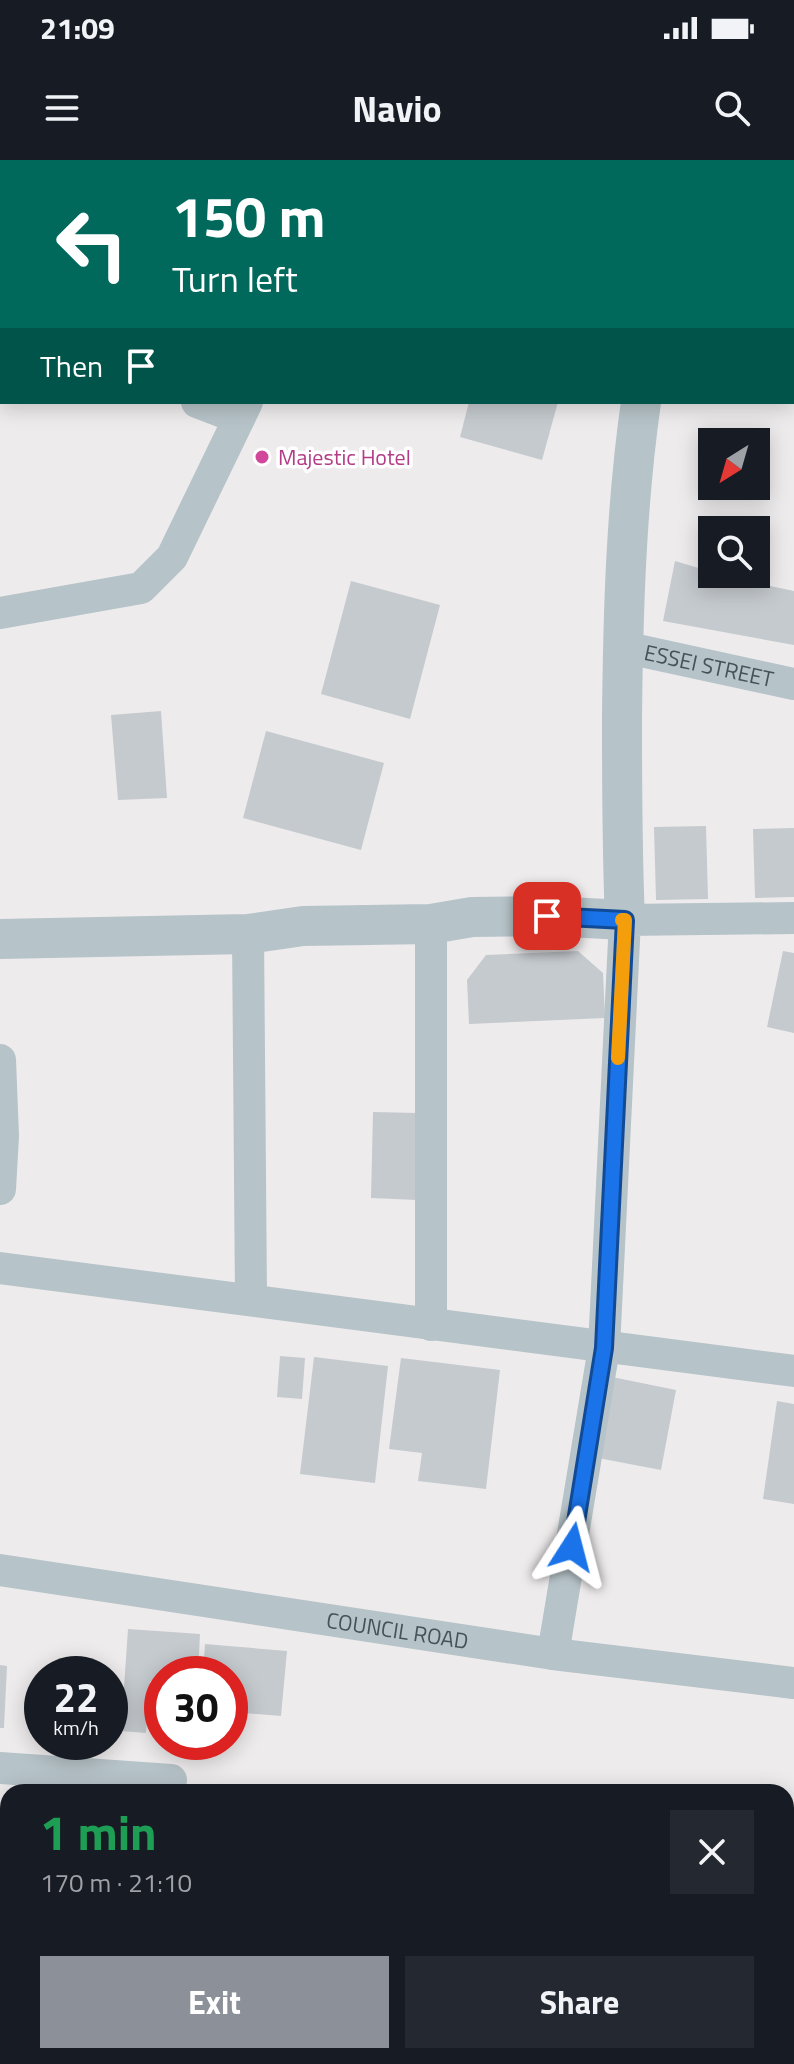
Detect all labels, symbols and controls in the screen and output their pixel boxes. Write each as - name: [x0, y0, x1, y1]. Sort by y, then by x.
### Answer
- text: 21:09: [40, 5, 115, 51]
- text: Navio: [352, 81, 442, 136]
- icon: menu: [40, 86, 84, 130]
- icon: search: [710, 86, 754, 130]
- text: 150 m: [172, 174, 325, 259]
- icon: left: [40, 192, 144, 296]
- text: Turn left: [172, 251, 298, 306]
- text: Then: [40, 343, 103, 389]
- icon: arrive: [119, 344, 163, 388]
- north arrow: [698, 428, 770, 500]
- map controls: [698, 428, 770, 588]
- place label: Majestic Hotel: [278, 440, 411, 474]
- marker: Majestic Hotel: [253, 448, 271, 466]
- button: search: [698, 516, 770, 588]
- street label: ESSEI STREET: [641, 635, 777, 696]
- pin: [513, 882, 581, 950]
- icon: arrive: [525, 894, 569, 938]
- position arrow: [530, 1505, 614, 1589]
- street label: COUNCIL ROAD: [324, 1603, 471, 1658]
- speed limit sign: 30: [144, 1656, 248, 1760]
- text: 22: [54, 1667, 98, 1728]
- text: km/h: [53, 1712, 99, 1743]
- text: 1 min: [40, 1796, 157, 1869]
- button: close: [670, 1810, 754, 1894]
- text: 170 m · 21:10: [40, 1863, 192, 1902]
- button: Exit: [40, 1956, 389, 2048]
- button: Share: [405, 1956, 754, 2048]

